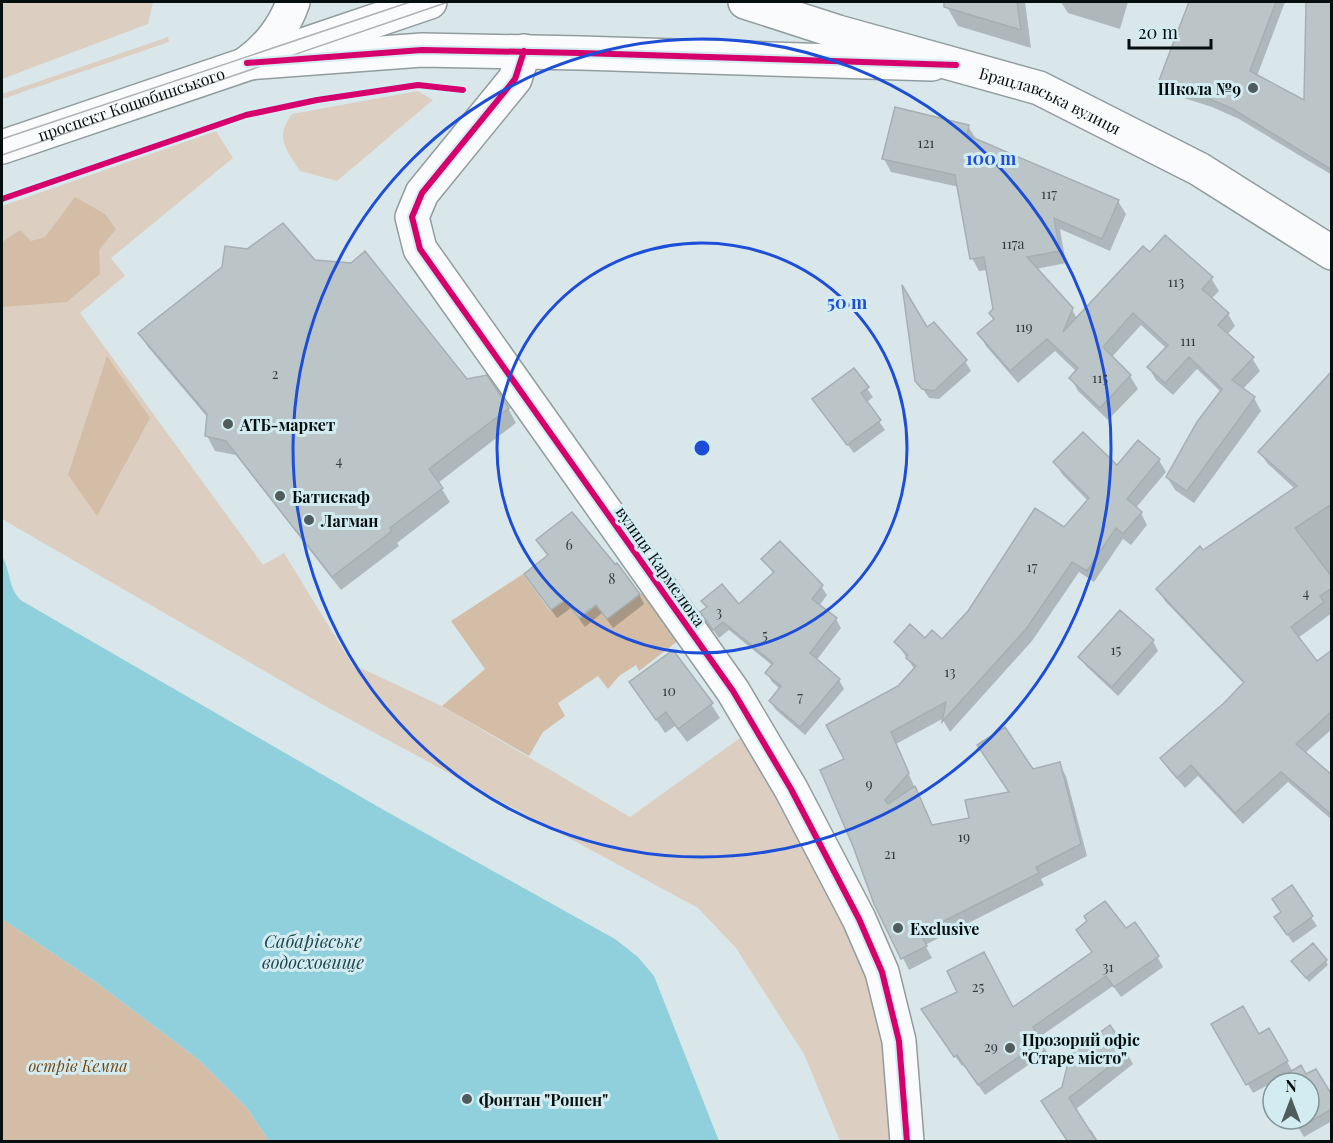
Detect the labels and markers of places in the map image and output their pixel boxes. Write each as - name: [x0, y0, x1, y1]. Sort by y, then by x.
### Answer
- place label: Школа №9: [1158, 78, 1241, 99]
- marker: Школа №9: [1246, 81, 1260, 95]
- place label: АТБ-маркет: [239, 414, 335, 435]
- marker: АТБ-маркет: [221, 417, 235, 431]
- centre of rings: [692, 438, 712, 458]
- place label: Батискаф: [292, 486, 370, 507]
- marker: Батискаф: [273, 489, 287, 503]
- place label: Лагман: [320, 510, 379, 531]
- marker: Лагман: [302, 513, 316, 527]
- place label: Exclusive: [910, 918, 979, 939]
- marker: Exclusive: [891, 921, 905, 935]
- place label: Прозорий офіс "Старе місто": [1022, 1029, 1140, 1068]
- marker: Прозорий офіс "Старе місто": [1003, 1041, 1017, 1055]
- place label: Фонтан "Рошен": [479, 1089, 608, 1110]
- marker: Фонтан "Рошен": [460, 1092, 474, 1106]

